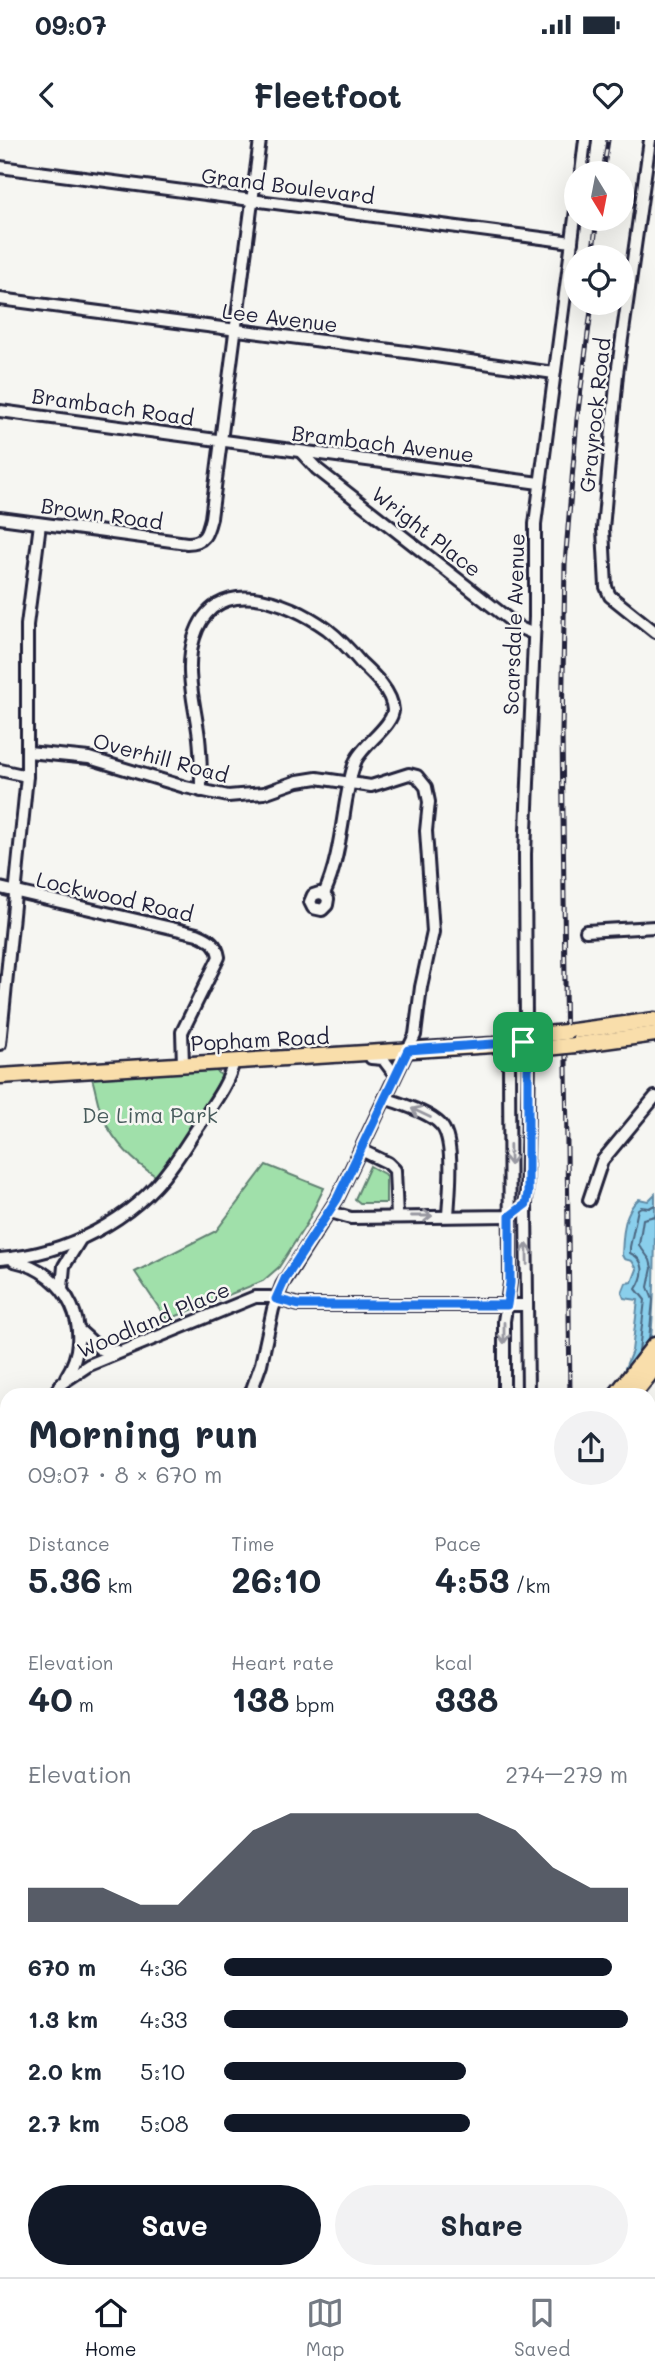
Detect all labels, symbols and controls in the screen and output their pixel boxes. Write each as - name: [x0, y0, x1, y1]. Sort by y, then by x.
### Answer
- text: 09:07: [35, 8, 107, 42]
- text: Fleetfoot: [253, 74, 402, 116]
- icon: back: [28, 76, 66, 114]
- icon: heart: [589, 76, 627, 114]
- street label: Grand Boulevard: [200, 161, 376, 209]
- north arrow: [564, 161, 634, 231]
- map controls: [564, 161, 634, 315]
- button: locate: [564, 245, 634, 315]
- street label: Lee Avenue: [221, 297, 339, 337]
- street label: Grayrock Road: [572, 336, 616, 494]
- street label: Brambach Road: [30, 381, 196, 431]
- street label: Brambach Avenue: [290, 418, 476, 468]
- street label: Wright Place: [367, 480, 487, 582]
- street label: Brown Road: [39, 491, 165, 535]
- street label: Scarsdale Avenue: [496, 533, 530, 715]
- street label: Overhill Road: [90, 726, 232, 788]
- street label: Lockwood Road: [34, 865, 196, 927]
- pin: [493, 1012, 553, 1072]
- street label: Popham Road: [190, 1022, 330, 1056]
- icon: arrive: [504, 1023, 542, 1061]
- park label: De Lima Park: [82, 1101, 218, 1128]
- one-way arrow: [411, 1106, 432, 1119]
- one-way arrow: [503, 1143, 517, 1166]
- one-way arrow: [410, 1210, 433, 1223]
- one-way arrow: [520, 1243, 534, 1266]
- street label: Woodland Place: [73, 1275, 233, 1363]
- one-way arrow: [497, 1321, 511, 1344]
- text: Morning run: [28, 1408, 258, 1458]
- button: share: [554, 1411, 628, 1485]
- text: 09:07 · 8 × 670 m: [28, 1459, 222, 1489]
- text: Distance: [28, 1531, 110, 1556]
- text: Time: [231, 1531, 275, 1556]
- text: Pace: [435, 1531, 481, 1556]
- text: 5.36: [28, 1556, 101, 1602]
- text: 26:10: [231, 1556, 321, 1602]
- text: 4:53: [435, 1556, 509, 1602]
- text: km: [101, 1573, 133, 1598]
- text: /km: [509, 1573, 551, 1598]
- text: Elevation: [28, 1650, 113, 1675]
- text: Heart rate: [231, 1650, 334, 1675]
- text: kcal: [435, 1650, 473, 1675]
- text: 40: [28, 1675, 73, 1721]
- text: 138: [231, 1675, 290, 1721]
- text: 338: [435, 1675, 498, 1721]
- text: m: [73, 1692, 94, 1717]
- text: bpm: [290, 1692, 335, 1717]
- text: Elevation: [28, 1759, 131, 1789]
- text: 274–279 m: [505, 1759, 628, 1789]
- text: 670 m: [28, 1952, 96, 1982]
- text: 4:36: [140, 1952, 188, 1982]
- text: 1.3 km: [28, 2004, 98, 2034]
- text: 4:33: [140, 2004, 188, 2034]
- text: 2.0 km: [28, 2056, 102, 2086]
- text: 5:10: [140, 2056, 185, 2086]
- text: 2.7 km: [28, 2108, 100, 2138]
- text: 5:08: [140, 2108, 189, 2138]
- button: Save: [28, 2185, 321, 2265]
- button: Share: [335, 2185, 628, 2265]
- tab: Home: [85, 2294, 136, 2361]
- tab: Map: [306, 2294, 345, 2361]
- tab: Saved: [514, 2294, 570, 2361]

